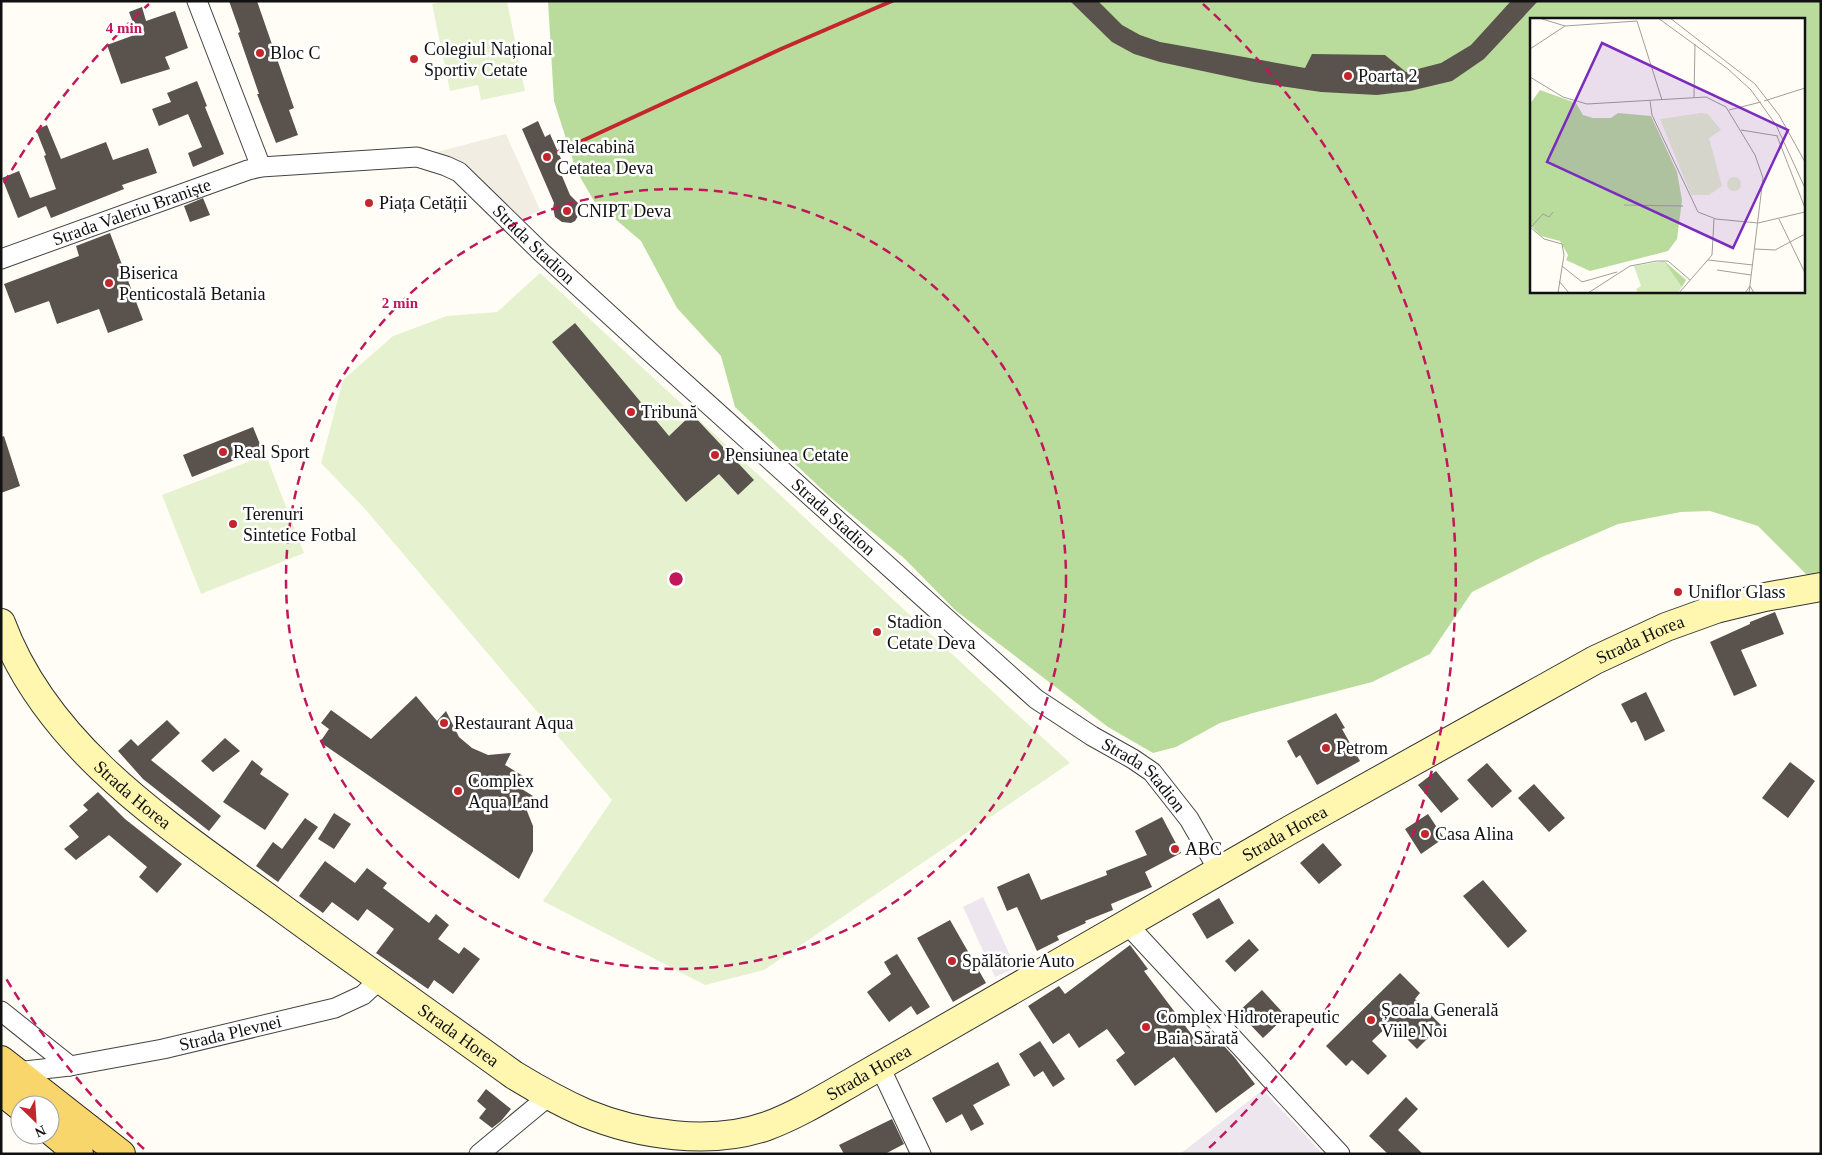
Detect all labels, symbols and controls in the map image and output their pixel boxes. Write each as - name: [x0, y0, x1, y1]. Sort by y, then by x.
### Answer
- inset map: [1530, 18, 1804, 292]
- text: 4 min: [106, 20, 143, 36]
- place label: Colegiul Național Sportiv Cetate: [424, 39, 552, 80]
- place label: Bloc C: [270, 43, 321, 63]
- marker: Bloc C: [254, 47, 266, 59]
- marker: Colegiul Național Sportiv Cetate: [408, 53, 420, 65]
- place label: Poarta 2: [1358, 66, 1417, 86]
- marker: Poarta 2: [1342, 70, 1354, 82]
- place label: Telecabină Cetatea Deva: [557, 137, 653, 178]
- marker: Telecabină Cetatea Deva: [541, 151, 553, 163]
- street label: Strada Valeriu Braniște: [50, 174, 214, 250]
- place label: Piața Cetății: [379, 193, 467, 213]
- marker: Piața Cetății: [363, 197, 375, 209]
- street label: Strada Stadion: [489, 201, 579, 288]
- place label: CNIPT Deva: [577, 201, 671, 221]
- marker: CNIPT Deva: [561, 205, 573, 217]
- place label: Biserica Penticostală Betania: [119, 263, 265, 304]
- marker: Biserica Penticostală Betania: [103, 277, 115, 289]
- text: 2 min: [382, 295, 419, 311]
- place label: Tribună: [641, 402, 697, 422]
- marker: Tribună: [625, 406, 637, 418]
- place label: Real Sport: [233, 442, 310, 462]
- place label: Pensiunea Cetate: [725, 445, 848, 465]
- marker: Real Sport: [217, 446, 229, 458]
- marker: Pensiunea Cetate: [709, 449, 721, 461]
- street label: Strada Stadion: [787, 474, 879, 560]
- place label: Terenuri Sintetice Fotbal: [243, 504, 356, 545]
- marker: Terenuri Sintetice Fotbal: [227, 518, 239, 530]
- centre of rings: [667, 570, 685, 588]
- place label: Uniflor Glass: [1688, 582, 1786, 602]
- marker: Uniflor Glass: [1672, 586, 1684, 598]
- street label: Strada Horea: [1593, 611, 1687, 668]
- place label: Stadion Cetate Deva: [887, 612, 975, 653]
- marker: Stadion Cetate Deva: [871, 626, 883, 638]
- place label: Restaurant Aqua: [454, 713, 573, 733]
- marker: Restaurant Aqua: [438, 717, 450, 729]
- street label: Strada Stadion: [1098, 733, 1190, 816]
- place label: Petrom: [1336, 738, 1388, 758]
- marker: Petrom: [1320, 742, 1332, 754]
- street label: Strada Horea: [90, 757, 175, 833]
- place label: Complex Aqua Land: [468, 771, 548, 812]
- marker: Complex Aqua Land: [452, 785, 464, 797]
- street label: Strada Horea: [1239, 801, 1331, 865]
- place label: Casa Alina: [1435, 824, 1514, 844]
- marker: Casa Alina: [1419, 828, 1431, 840]
- place label: ABC: [1185, 839, 1222, 859]
- marker: ABC: [1169, 843, 1181, 855]
- place label: Spălătorie Auto: [962, 951, 1074, 971]
- marker: Spălătorie Auto: [946, 955, 958, 967]
- street label: Strada Horea: [414, 1000, 503, 1071]
- place label: Școala Generală Viile Noi: [1381, 1000, 1498, 1041]
- place label: Complex Hidroterapeutic Baia Sărată: [1156, 1007, 1339, 1048]
- street label: Strada Plevnei: [177, 1011, 283, 1055]
- marker: Școala Generală Viile Noi: [1365, 1014, 1377, 1026]
- marker: Complex Hidroterapeutic Baia Sărată: [1140, 1021, 1152, 1033]
- street label: Strada Horea: [823, 1040, 914, 1105]
- north arrow: [10, 1095, 60, 1145]
- text: N: [33, 1122, 48, 1140]

